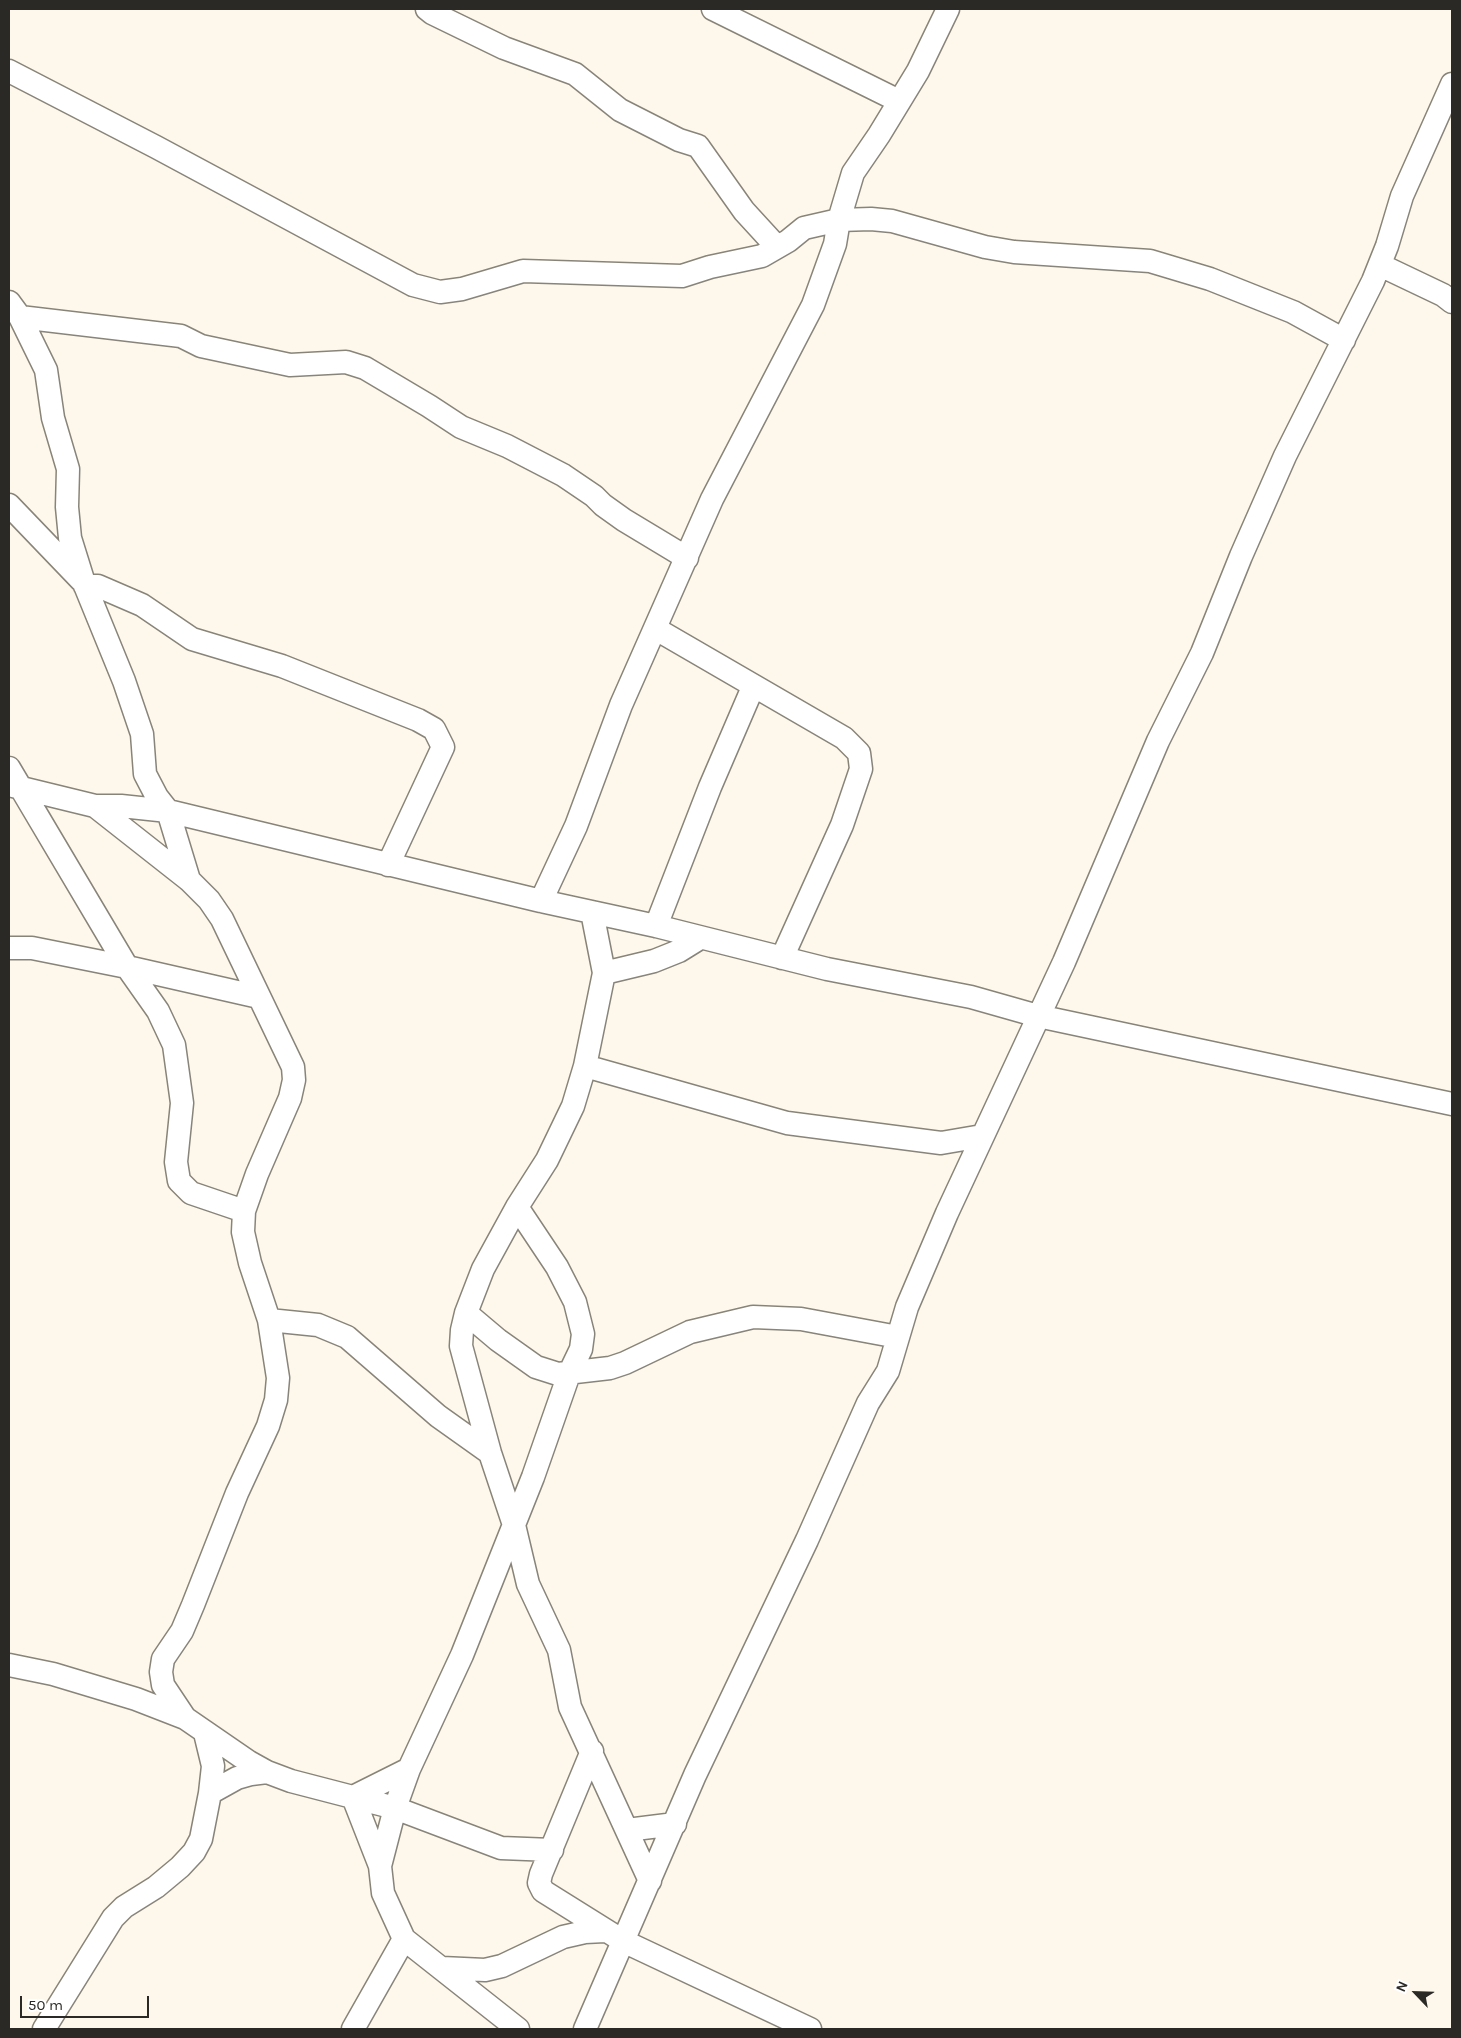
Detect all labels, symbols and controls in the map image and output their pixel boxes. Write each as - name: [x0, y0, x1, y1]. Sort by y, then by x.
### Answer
- north arrow: [1391, 1968, 1441, 2018]
- text: N: [1392, 1979, 1412, 1995]
- scale bar: [22, 1986, 151, 2018]
- text: 50 m: [28, 1996, 63, 2014]

